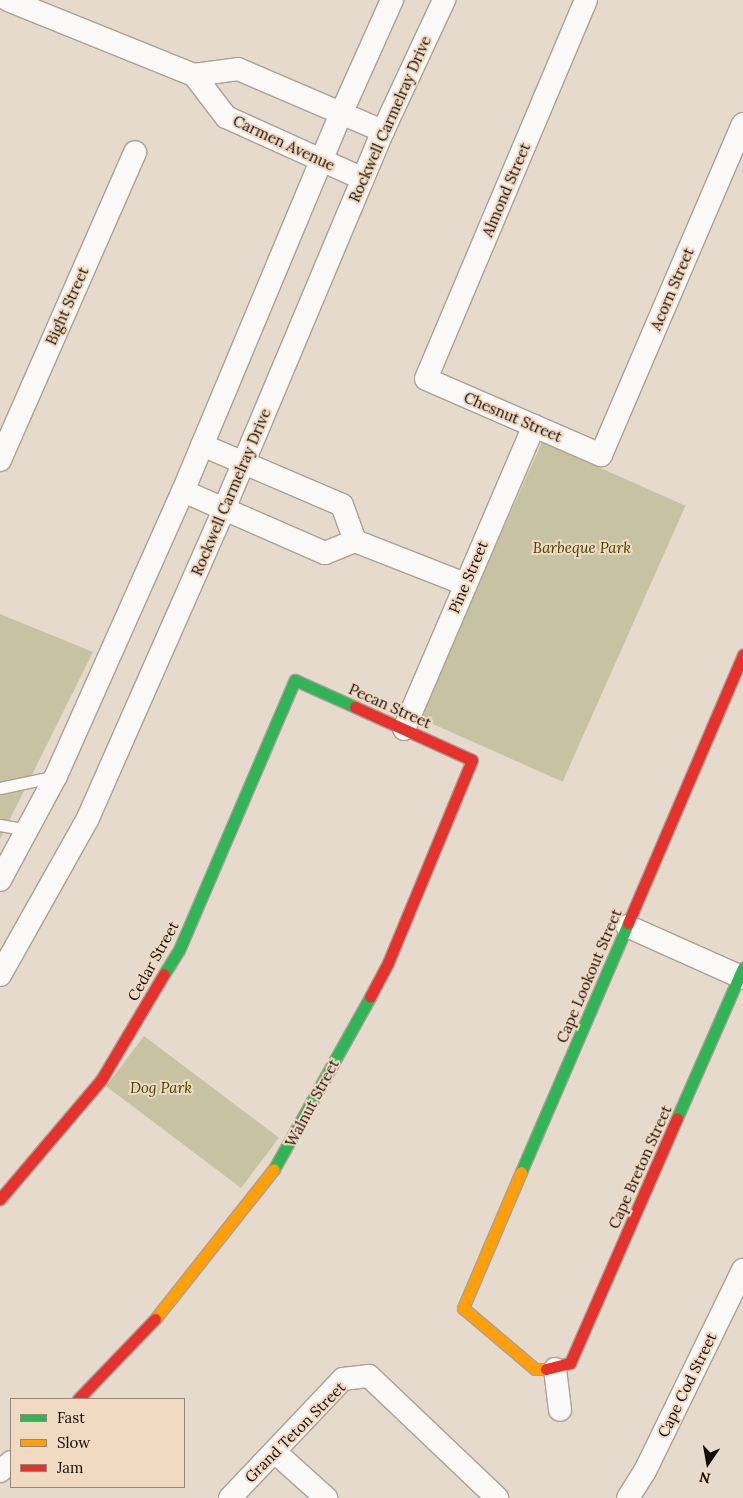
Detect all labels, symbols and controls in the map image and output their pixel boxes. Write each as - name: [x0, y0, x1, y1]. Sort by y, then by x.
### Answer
- street label: Rockwell Carmelray Drive: [345, 33, 435, 205]
- street label: Carmen Avenue: [230, 112, 338, 174]
- street label: Almond Street: [478, 140, 534, 240]
- street label: Acorn Street: [646, 245, 698, 333]
- street label: Bight Street: [42, 264, 92, 348]
- street label: Chesnut Street: [461, 388, 565, 446]
- street label: Rockwell Carmelray Drive: [188, 406, 274, 578]
- street label: Pine Street: [445, 538, 491, 616]
- park label: Barbeque Park: [533, 539, 631, 557]
- street label: Pecan Street: [346, 680, 434, 732]
- street label: Cape Lookout Street: [553, 906, 625, 1046]
- street label: Cedar Street: [124, 918, 182, 1004]
- street label: Walnut Street: [281, 1056, 343, 1150]
- park label: Dog Park: [130, 1079, 192, 1097]
- street label: Cape Breton Street: [605, 1103, 675, 1231]
- street label: Cape Cod Street: [654, 1330, 720, 1440]
- street label: Grand Teton Street: [241, 1378, 349, 1486]
- legend: [10, 1398, 185, 1488]
- text: Fast: [57, 1408, 85, 1427]
- text: Slow: [57, 1433, 90, 1452]
- north arrow: [683, 1438, 733, 1488]
- text: Jam: [57, 1458, 84, 1477]
- text: N: [698, 1468, 712, 1488]

